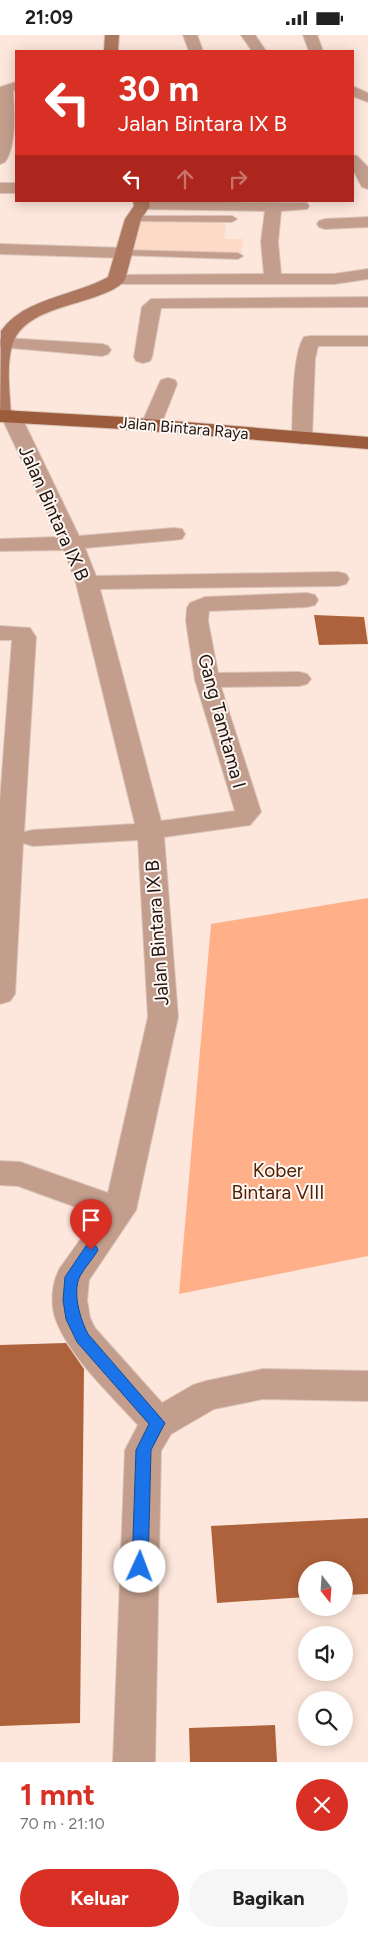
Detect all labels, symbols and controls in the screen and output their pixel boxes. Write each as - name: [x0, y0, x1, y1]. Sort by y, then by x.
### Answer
- text: 21:09: [25, 6, 73, 29]
- text: 30 m: [118, 68, 199, 110]
- icon: left: [35, 70, 100, 135]
- text: Jalan Bintara IX B: [118, 110, 287, 137]
- icon: left: [118, 165, 146, 193]
- icon: ahead: [171, 165, 199, 193]
- icon: right: [224, 165, 252, 193]
- street label: Jalan Bintara Raya: [119, 413, 249, 443]
- street label: Jalan Bintara IX B: [14, 442, 94, 584]
- street label: Gang Tamtama I: [193, 651, 251, 791]
- street label: Jalan Bintara IX B: [140, 859, 174, 1007]
- park label: Kober Bintara VIII: [232, 1159, 324, 1204]
- pin: [70, 1199, 112, 1250]
- icon: arrive: [77, 1206, 105, 1234]
- position arrow: [113, 1540, 165, 1592]
- north arrow: [298, 1561, 352, 1616]
- map controls: [298, 1561, 353, 1746]
- button: sound: [298, 1626, 353, 1681]
- button: search: [298, 1691, 353, 1746]
- text: 1 mnt: [20, 1776, 95, 1813]
- button: close: [296, 1779, 348, 1831]
- text: 70 m · 21:10: [20, 1814, 105, 1833]
- button: Keluar: [20, 1869, 179, 1927]
- button: Bagikan: [189, 1869, 348, 1927]

